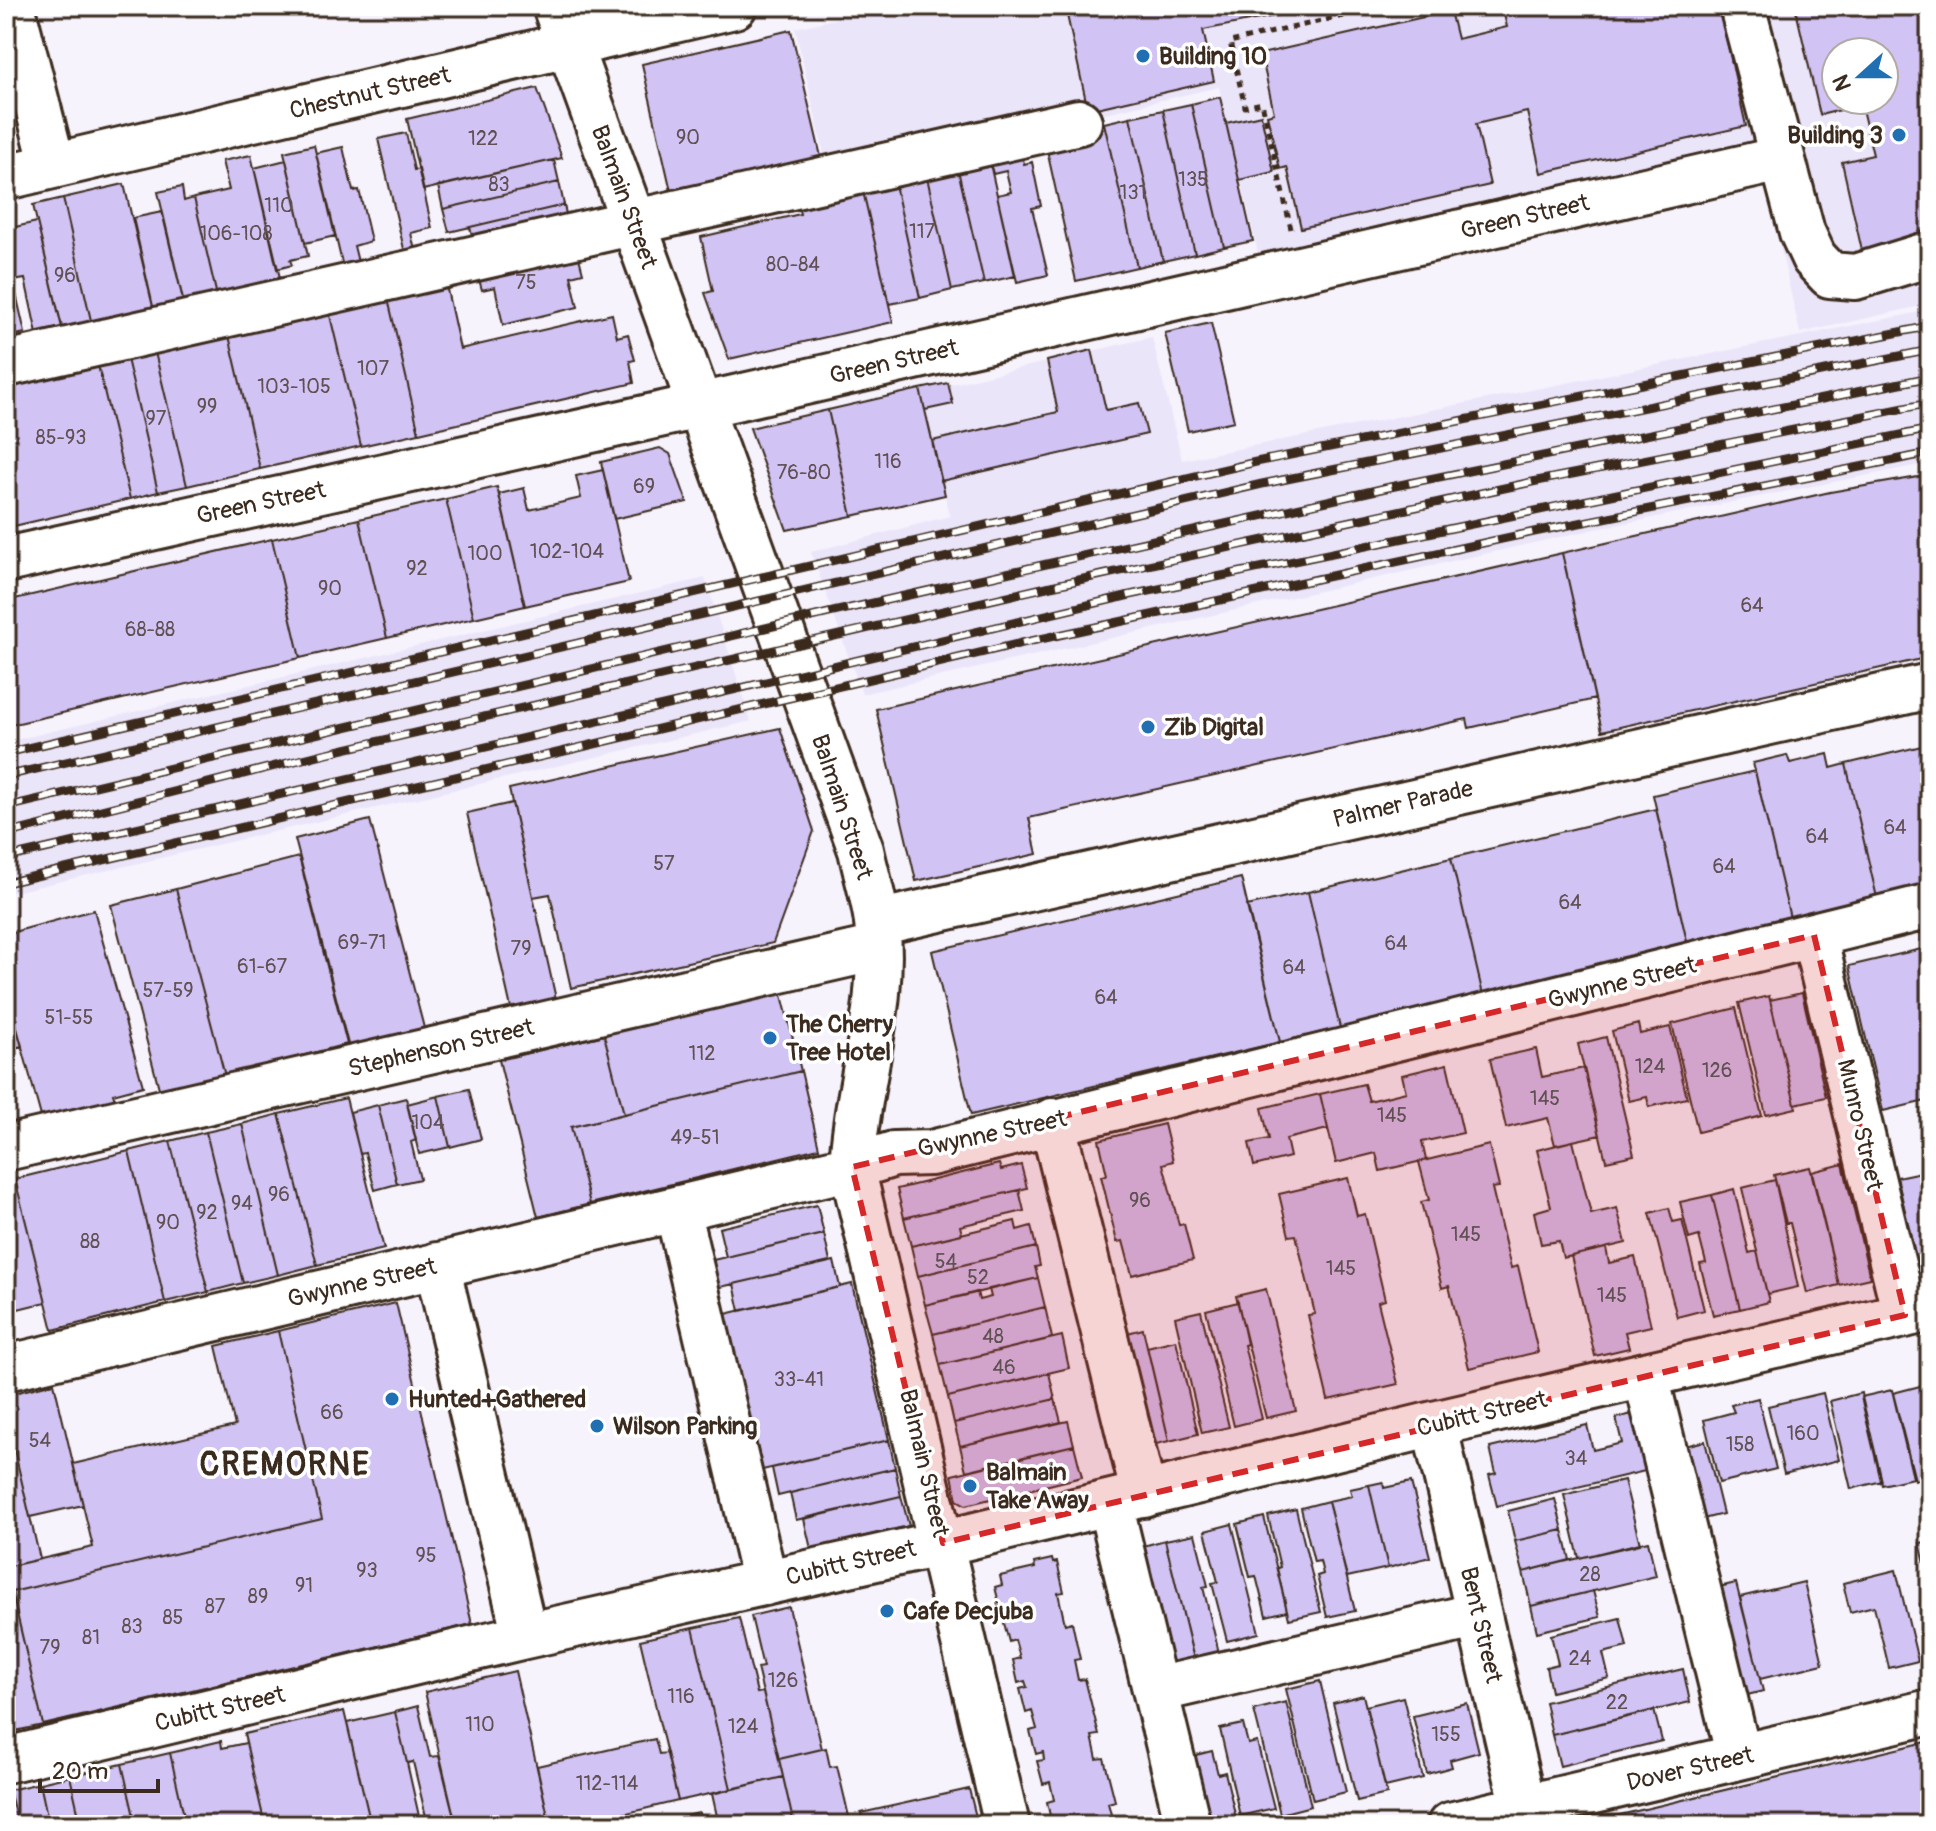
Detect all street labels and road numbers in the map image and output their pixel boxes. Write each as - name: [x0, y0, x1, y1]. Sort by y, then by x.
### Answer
- street label: Chestnut Street: [287, 60, 453, 126]
- street label: Balmain Street: [585, 121, 664, 273]
- street label: Green Street: [1458, 188, 1592, 246]
- street label: Green Street: [827, 333, 961, 391]
- street label: Green Street: [194, 475, 328, 531]
- street label: Balmain Street: [805, 731, 879, 884]
- street label: Palmer Parade: [1330, 774, 1476, 834]
- street label: Gwynne Street: [1545, 951, 1699, 1015]
- street label: Stephenson Street: [345, 1012, 537, 1083]
- street label: Munro Street: [1831, 1056, 1889, 1194]
- street label: Gwynne Street: [915, 1104, 1070, 1164]
- street label: Gwynne Street: [285, 1252, 439, 1314]
- street label: Cubitt Street: [1414, 1385, 1550, 1443]
- street label: Balmain Street: [893, 1386, 955, 1540]
- street label: Cubitt Street: [783, 1534, 919, 1592]
- street label: Bent Street: [1454, 1564, 1509, 1686]
- street label: Cubitt Street: [152, 1680, 288, 1738]
- street label: Dover Street: [1624, 1740, 1757, 1798]

